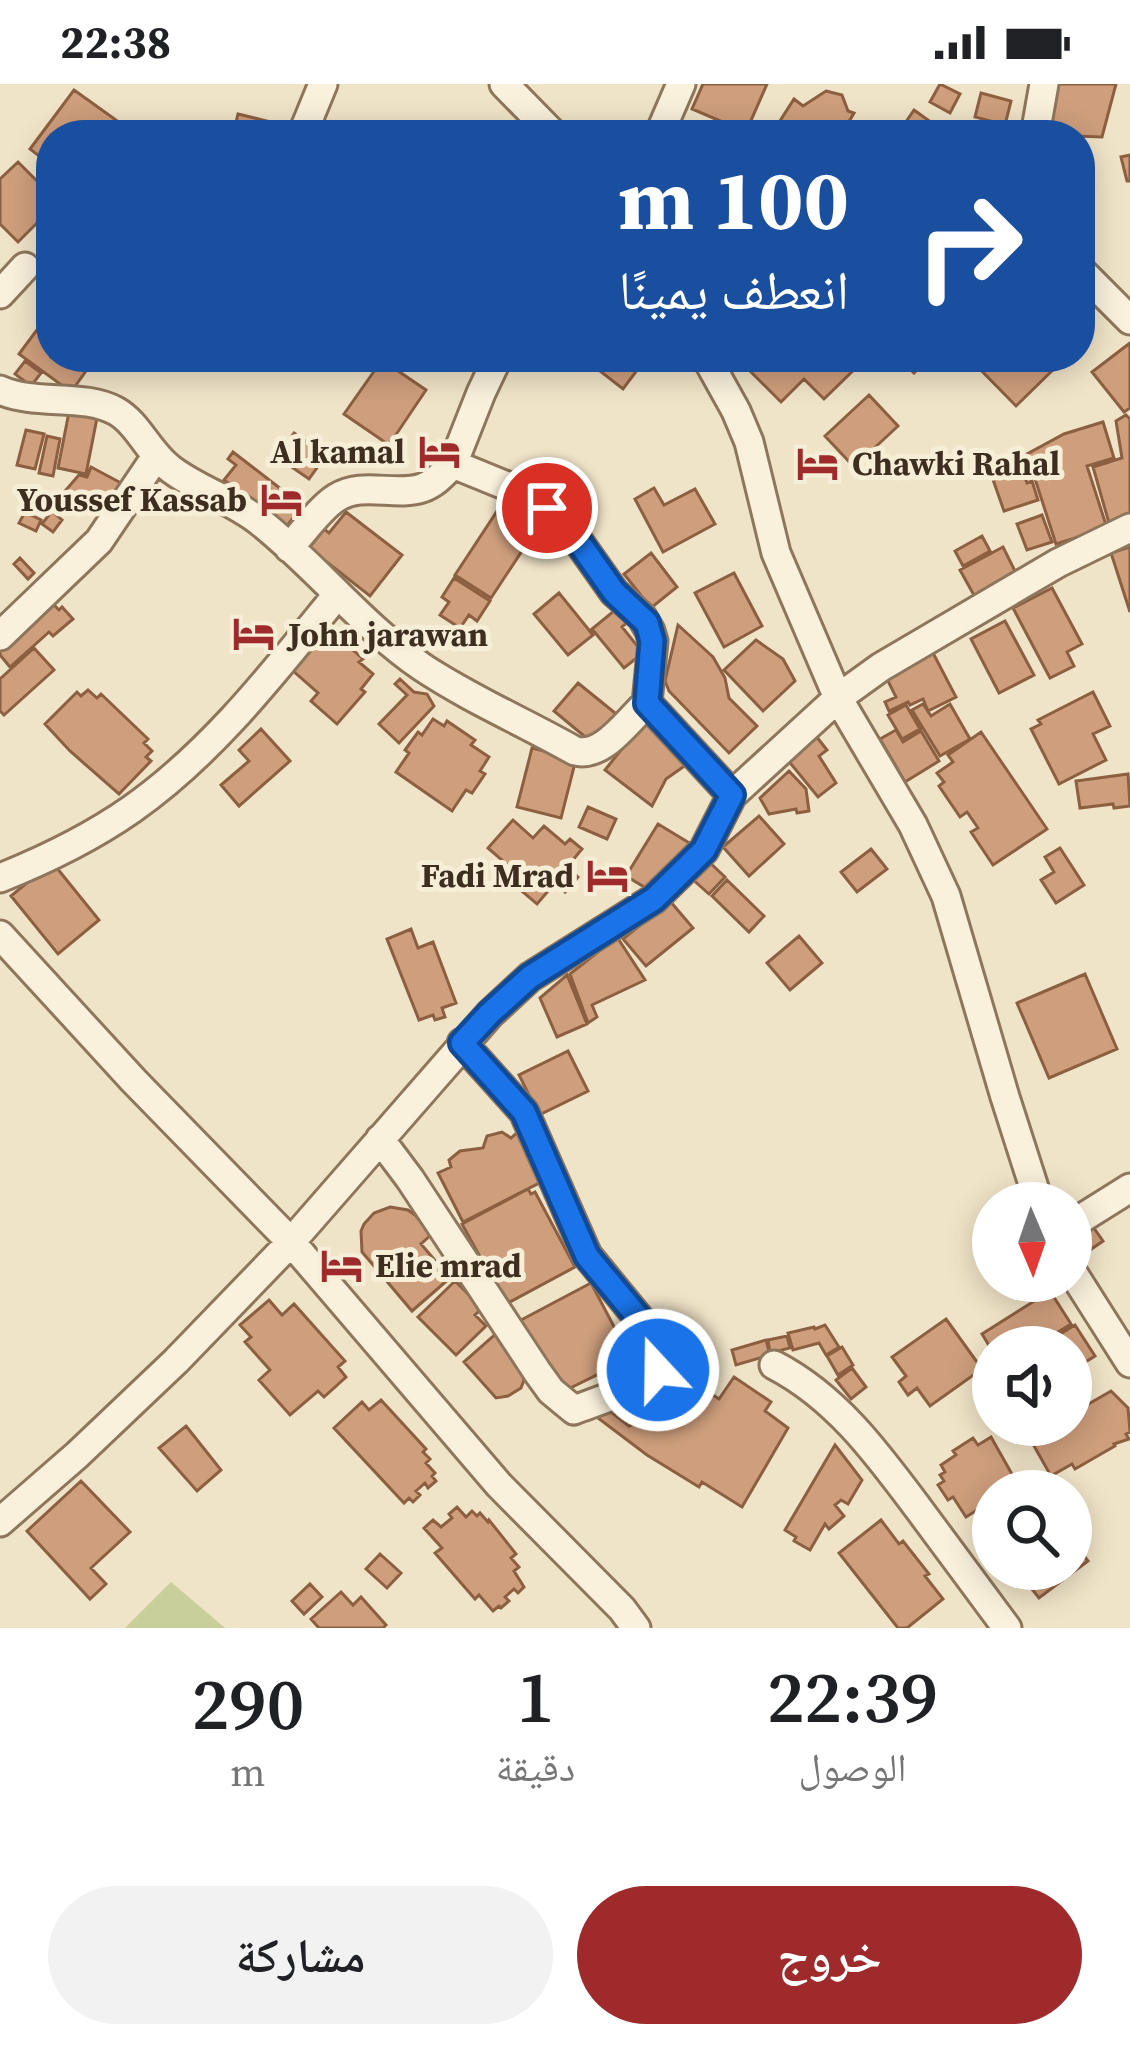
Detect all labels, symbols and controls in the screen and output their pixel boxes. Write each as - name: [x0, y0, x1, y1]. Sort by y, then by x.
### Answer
- text: 22:38: [60, 11, 171, 73]
- text: 100 m: [618, 142, 849, 257]
- icon: right: [891, 168, 1047, 324]
- text: انعطف يمينًا: [619, 253, 849, 327]
- hotel icon: Al kamal: [416, 428, 462, 474]
- place label: Al kamal: [270, 429, 405, 474]
- hotel icon: Chawki Rahal: [795, 440, 841, 486]
- place label: Chawki Rahal: [852, 441, 1060, 486]
- pin: [496, 457, 598, 559]
- icon: arrive: [514, 475, 580, 541]
- hotel icon: Youssef Kassab: [258, 476, 304, 522]
- place label: Youssef Kassab: [17, 477, 247, 522]
- hotel icon: John jarawan: [231, 611, 277, 657]
- place label: John jarawan: [286, 612, 488, 657]
- hotel icon: Fadi Mrad: [585, 852, 631, 898]
- place label: Fadi Mrad: [421, 853, 574, 898]
- north arrow: [972, 1182, 1092, 1302]
- map controls: [972, 1182, 1092, 1590]
- hotel icon: Elie mrad: [318, 1242, 364, 1288]
- place label: Elie mrad: [375, 1243, 522, 1288]
- position arrow: [595, 1307, 721, 1433]
- button: sound: [972, 1326, 1092, 1446]
- button: search: [972, 1470, 1092, 1590]
- text: 1: [517, 1647, 554, 1746]
- text: 22:39: [767, 1647, 938, 1746]
- text: 290: [192, 1654, 304, 1753]
- text: دقيقة: [496, 1741, 575, 1794]
- text: الوصول: [799, 1741, 907, 1794]
- text: m: [230, 1746, 265, 1799]
- button: مشاركة: [48, 1886, 553, 2024]
- button: خروج: [577, 1886, 1082, 2024]

